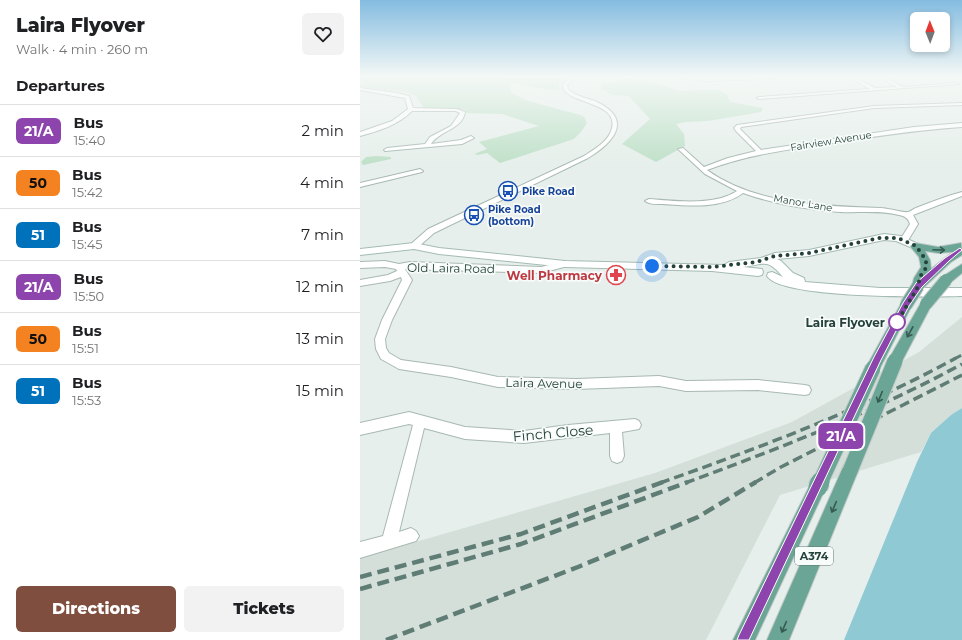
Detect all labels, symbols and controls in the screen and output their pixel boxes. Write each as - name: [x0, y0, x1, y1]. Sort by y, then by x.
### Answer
- north arrow: [910, 12, 950, 52]
- map controls: [910, 12, 950, 52]
- button: heart: [302, 13, 344, 55]
- text: Laira Flyover: [16, 14, 145, 37]
- text: Walk · 4 min · 260 m: [16, 41, 148, 57]
- text: Departures: [16, 76, 105, 95]
- text: Bus: [73, 113, 103, 132]
- text: 2 min: [301, 121, 344, 140]
- text: 21/A: [24, 122, 53, 140]
- street label: Fairview Avenue: [789, 128, 873, 154]
- text: 15:40: [73, 132, 105, 148]
- text: Bus: [72, 165, 102, 184]
- text: 4 min: [300, 173, 344, 192]
- text: 50: [29, 174, 47, 192]
- bus stop icon: Pike Road: [497, 180, 519, 202]
- text: 15:42: [72, 184, 103, 200]
- place label: Pike Road: [522, 185, 575, 198]
- street label: Manor Lane: [772, 191, 834, 215]
- place label: Pike Road (bottom): [488, 203, 541, 228]
- bus stop icon: Pike Road (bottom): [463, 204, 485, 226]
- text: Bus: [72, 217, 102, 236]
- text: 7 min: [301, 225, 344, 244]
- text: 51: [31, 226, 45, 244]
- text: 15:45: [72, 236, 103, 252]
- one-way arrow: [932, 246, 945, 254]
- your location: [642, 256, 662, 276]
- street label: Old Laira Road: [407, 260, 495, 276]
- pharmacy icon: Well Pharmacy: [605, 264, 627, 286]
- place label: Well Pharmacy: [507, 268, 603, 283]
- text: Bus: [73, 269, 103, 288]
- text: 12 min: [296, 277, 344, 296]
- text: 21/A: [24, 278, 53, 296]
- text: 15:50: [73, 288, 104, 304]
- marker: Laira Flyover: [888, 313, 906, 331]
- place label: Laira Flyover: [805, 315, 885, 330]
- text: Bus: [72, 321, 102, 340]
- one-way arrow: [906, 326, 913, 338]
- text: 13 min: [296, 329, 344, 348]
- text: 50: [29, 330, 47, 348]
- text: 15:51: [72, 340, 99, 356]
- text: Bus: [72, 373, 102, 392]
- street label: Laira Avenue: [505, 375, 583, 391]
- text: 15 min: [296, 381, 344, 400]
- text: 51: [31, 382, 45, 400]
- one-way arrow: [876, 390, 884, 402]
- text: 15:53: [72, 392, 101, 408]
- street label: Finch Close: [512, 421, 594, 445]
- line badge: 21/A: [813, 423, 869, 449]
- text: 21/A: [826, 427, 856, 445]
- one-way arrow: [830, 501, 838, 513]
- road number: A374: [795, 547, 833, 565]
- button: Directions: [16, 586, 176, 632]
- button: Tickets: [184, 586, 344, 632]
- one-way arrow: [779, 620, 787, 632]

